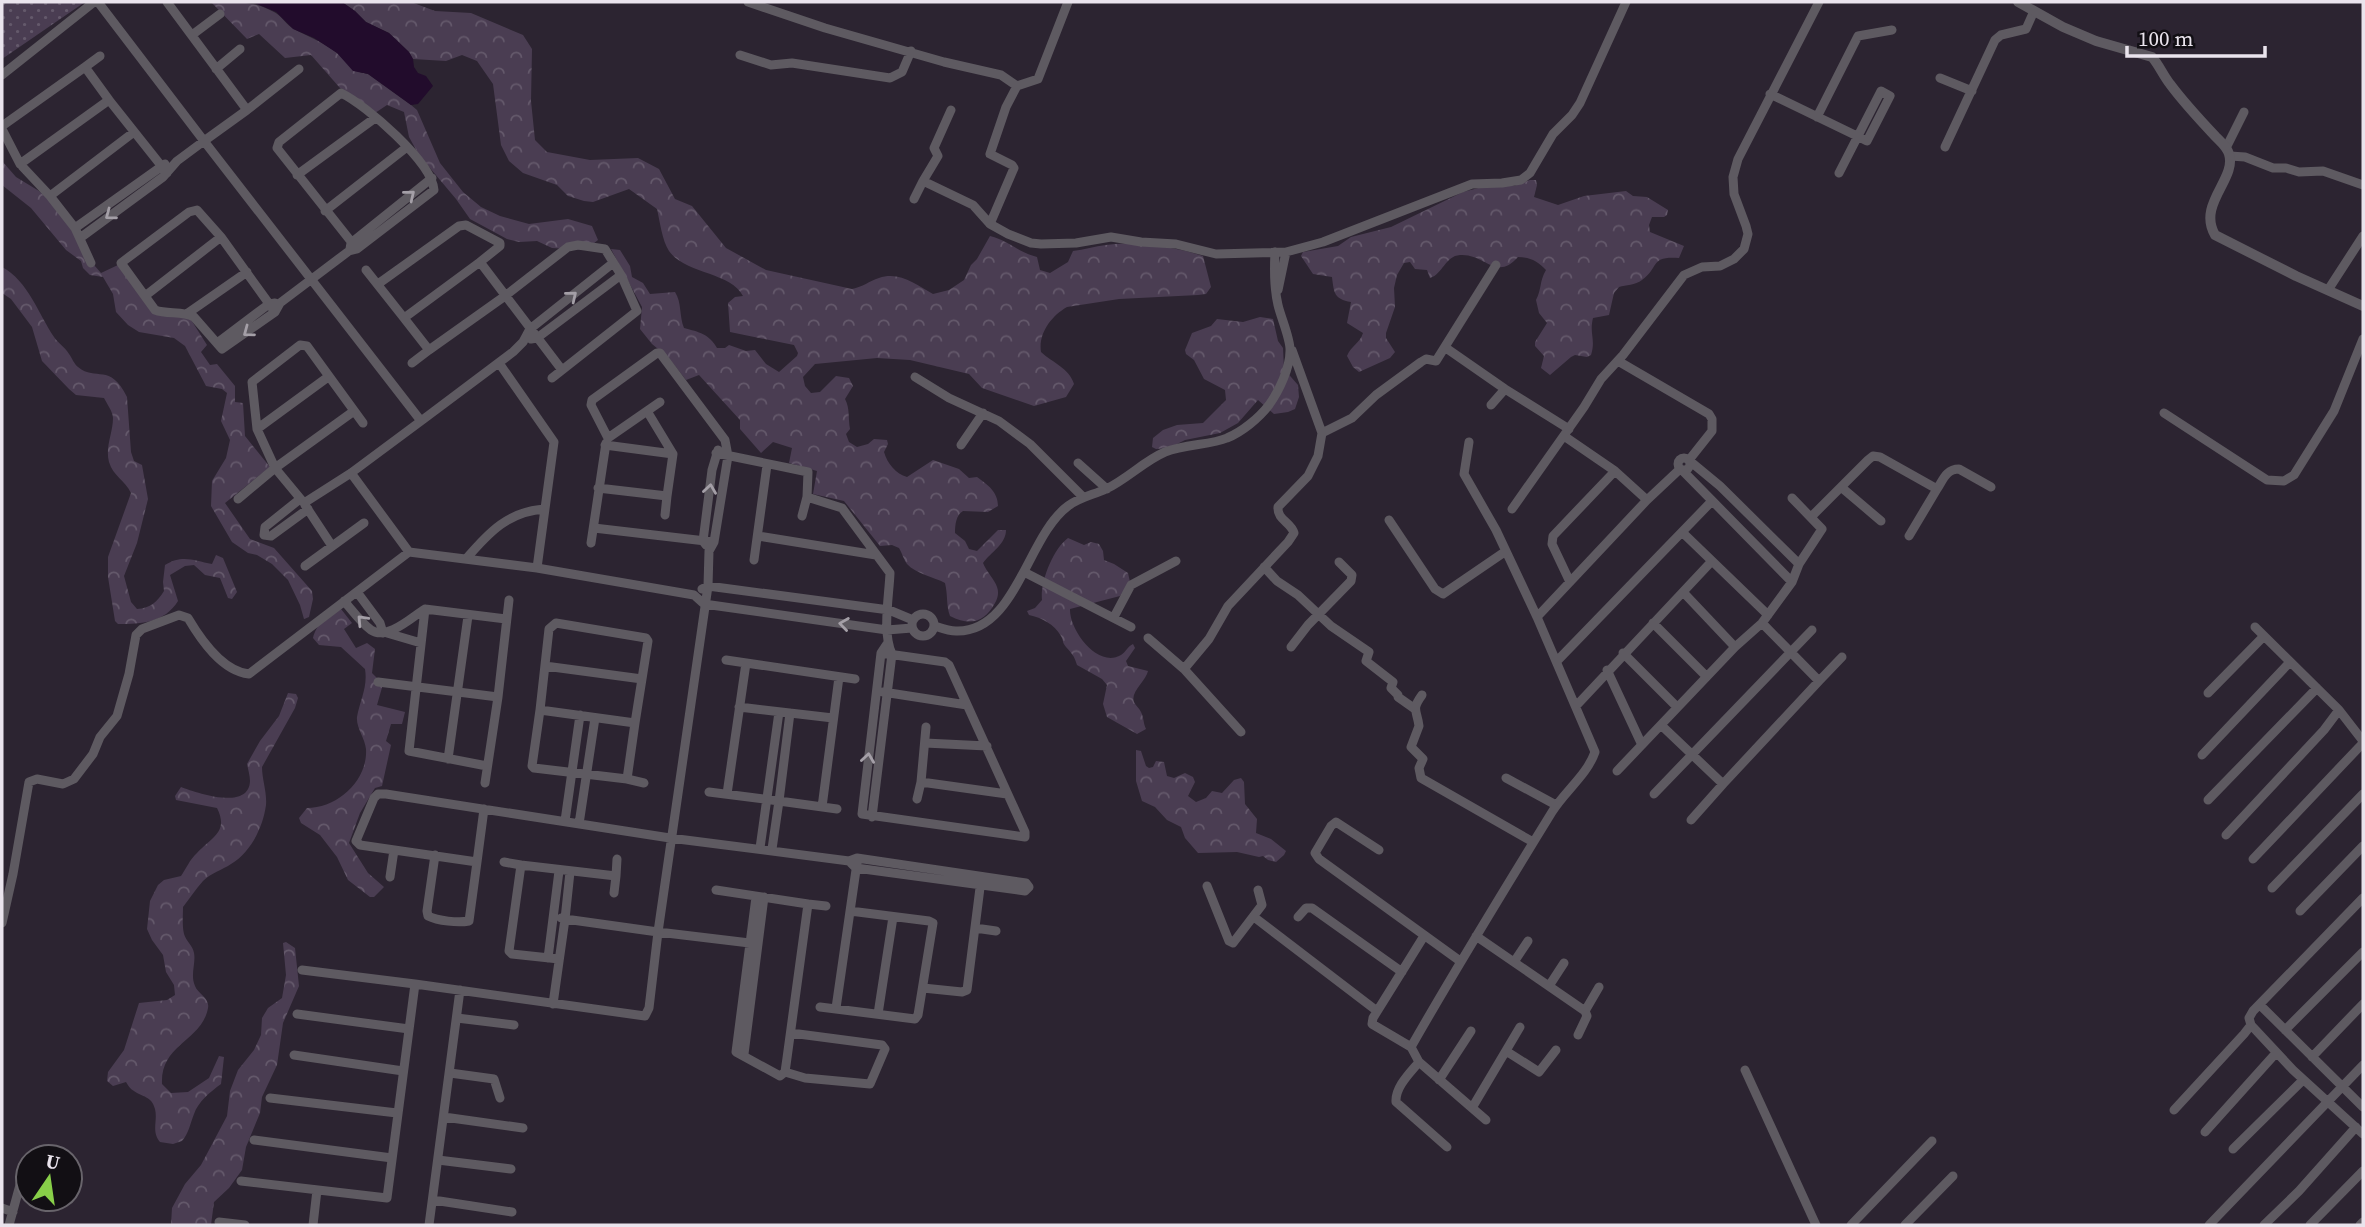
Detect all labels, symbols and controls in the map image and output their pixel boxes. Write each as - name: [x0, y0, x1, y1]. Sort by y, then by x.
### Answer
- scale bar: [2127, 14, 2265, 58]
- text: 100 m: [2138, 24, 2193, 53]
- one-way arrow: [403, 191, 415, 204]
- one-way arrow: [105, 207, 118, 219]
- one-way arrow: [564, 291, 576, 304]
- one-way arrow: [243, 324, 256, 336]
- one-way arrow: [702, 483, 717, 495]
- one-way arrow: [357, 615, 370, 628]
- one-way arrow: [838, 617, 850, 632]
- one-way arrow: [861, 752, 876, 764]
- north arrow: [14, 1143, 84, 1213]
- text: U: [43, 1147, 63, 1176]

